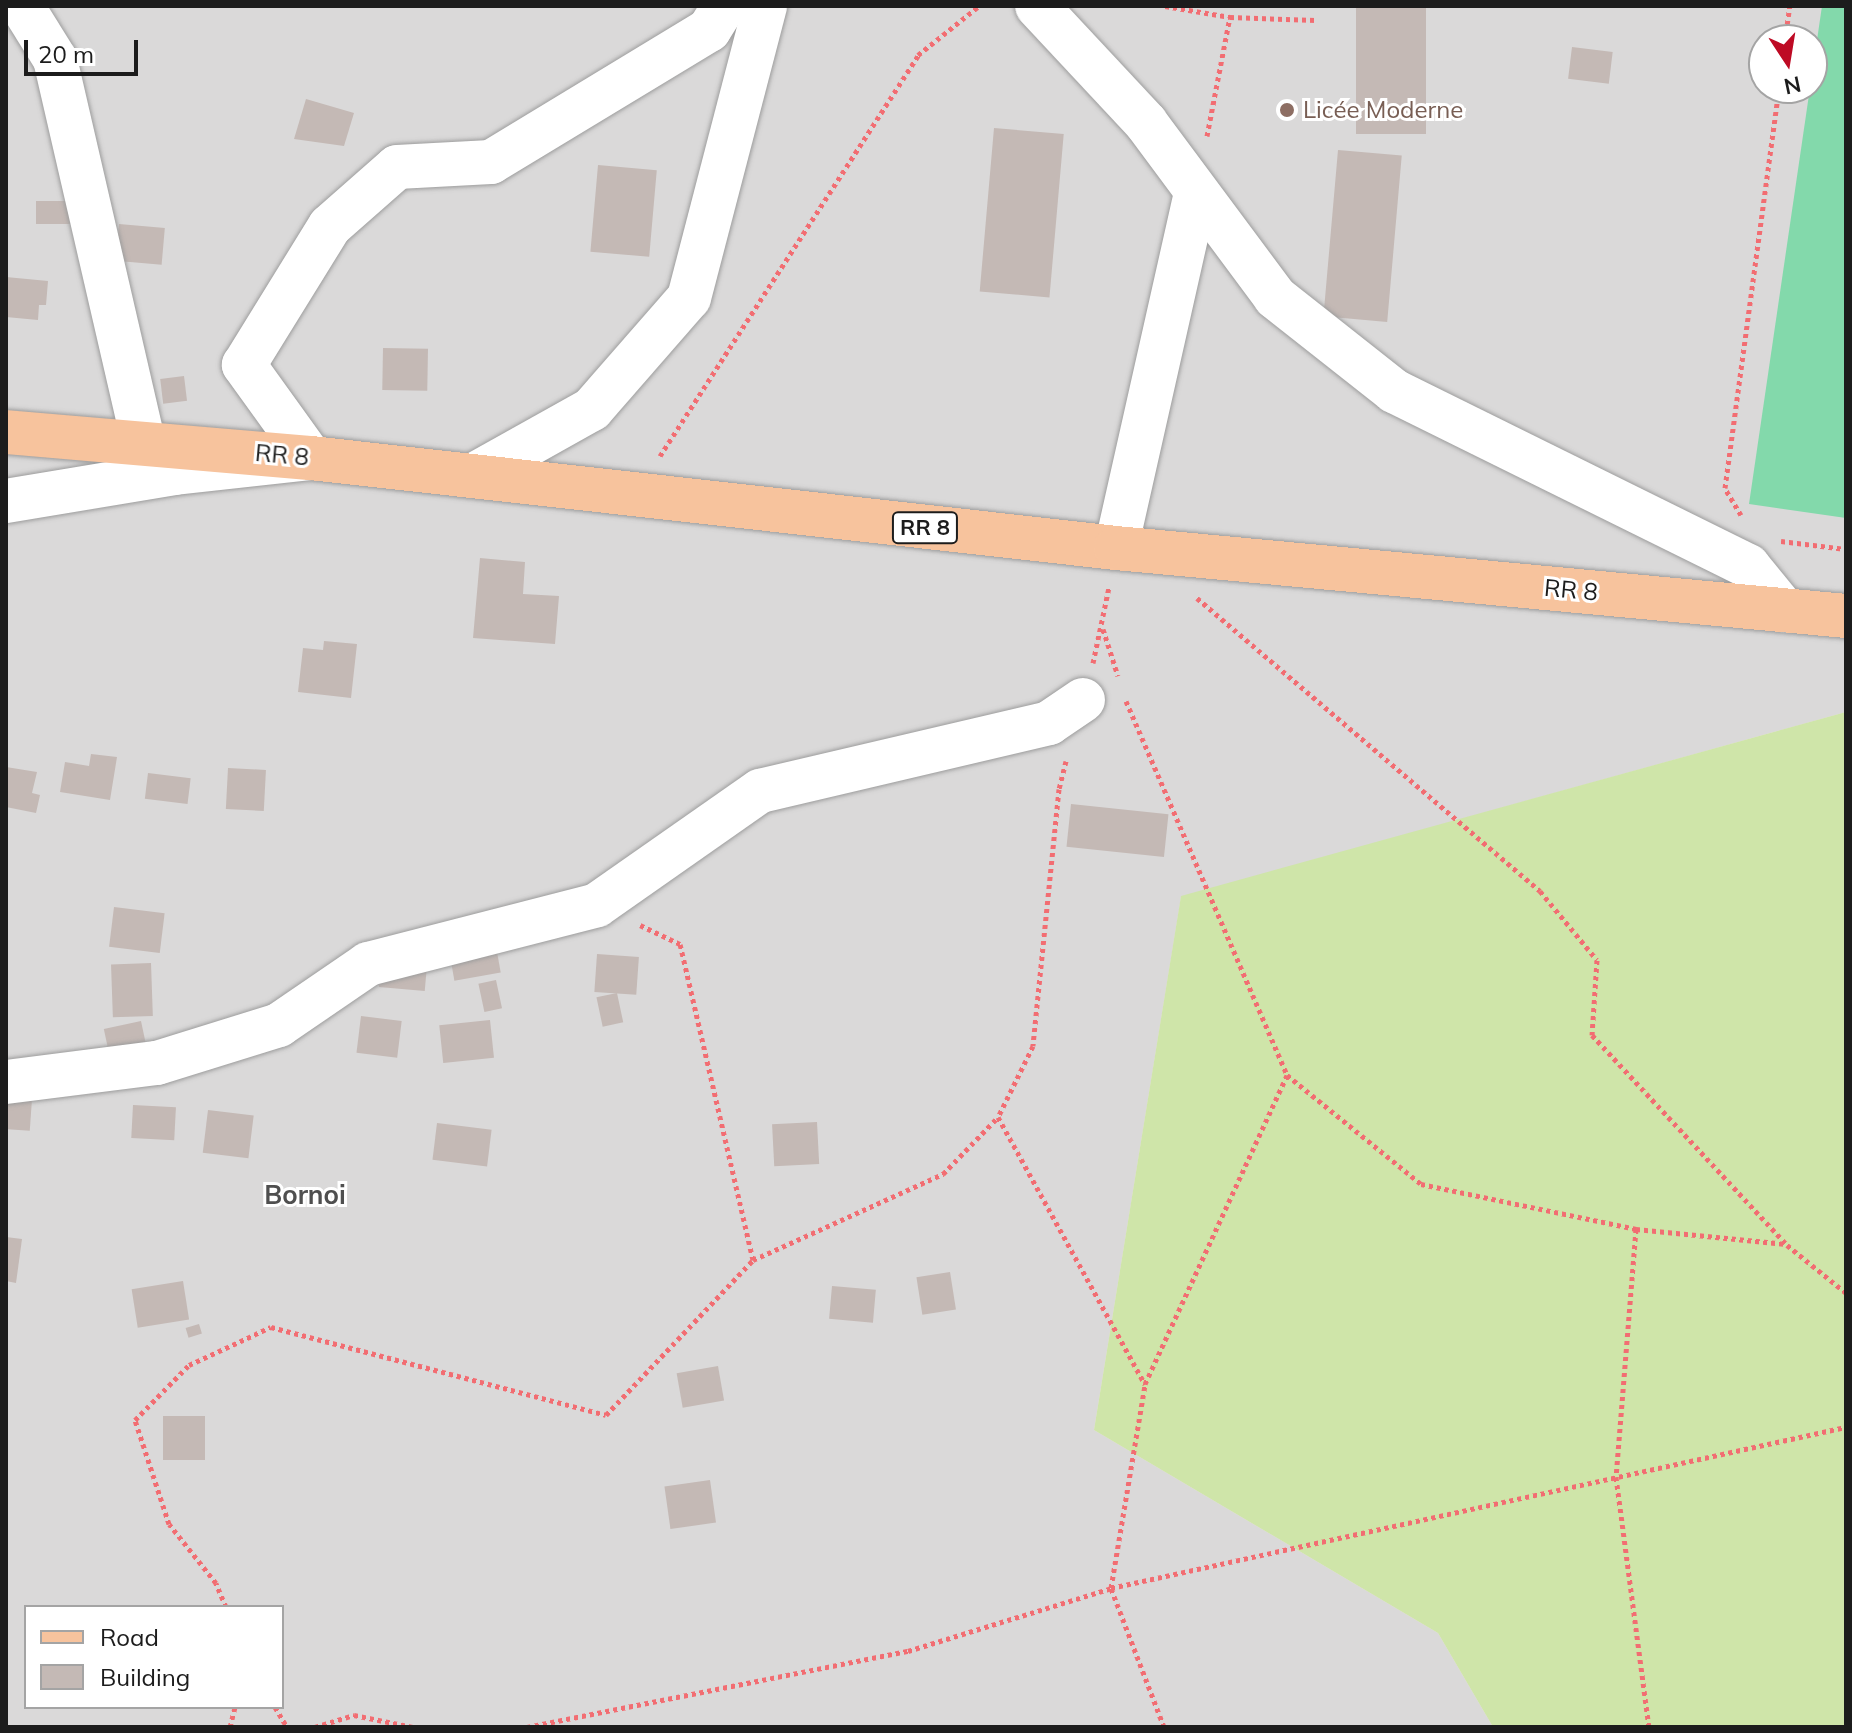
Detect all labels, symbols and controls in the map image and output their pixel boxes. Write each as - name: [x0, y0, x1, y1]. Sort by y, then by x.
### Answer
- scale bar: [28, 24, 142, 74]
- north arrow: [1748, 24, 1828, 104]
- text: 20 m: [38, 39, 94, 69]
- text: N: [1782, 70, 1804, 101]
- place label: Licée Moderne: [1303, 96, 1463, 124]
- marker: Licée Moderne: [1278, 101, 1296, 119]
- street label: RR 8: [254, 438, 310, 472]
- road number: RR 8: [891, 510, 959, 546]
- street label: RR 8: [1543, 573, 1599, 607]
- district label: Bornoi: [264, 1179, 346, 1211]
- legend: [24, 1605, 284, 1709]
- text: Road: [100, 1622, 159, 1652]
- text: Building: [100, 1662, 190, 1692]

